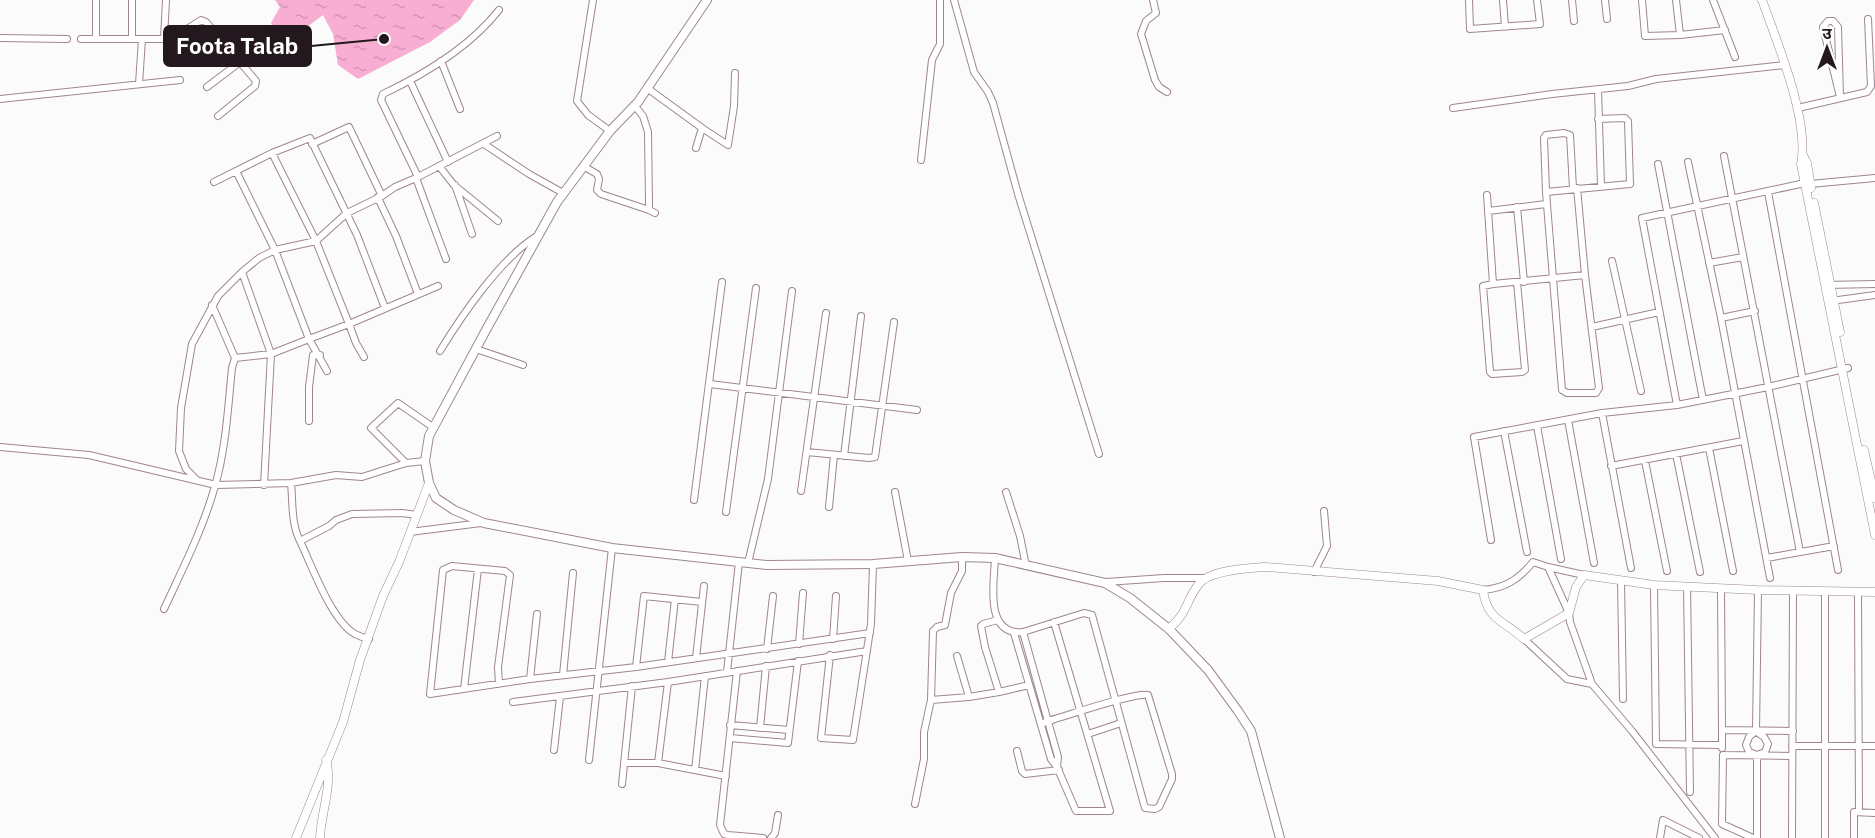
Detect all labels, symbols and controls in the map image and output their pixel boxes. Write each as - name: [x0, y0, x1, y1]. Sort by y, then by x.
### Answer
- north arrow: [1797, 18, 1857, 78]
- text: उ: [1822, 24, 1832, 43]
- callout: Foota Talab: [164, 26, 311, 66]
- text: Foota Talab: [176, 33, 298, 59]

